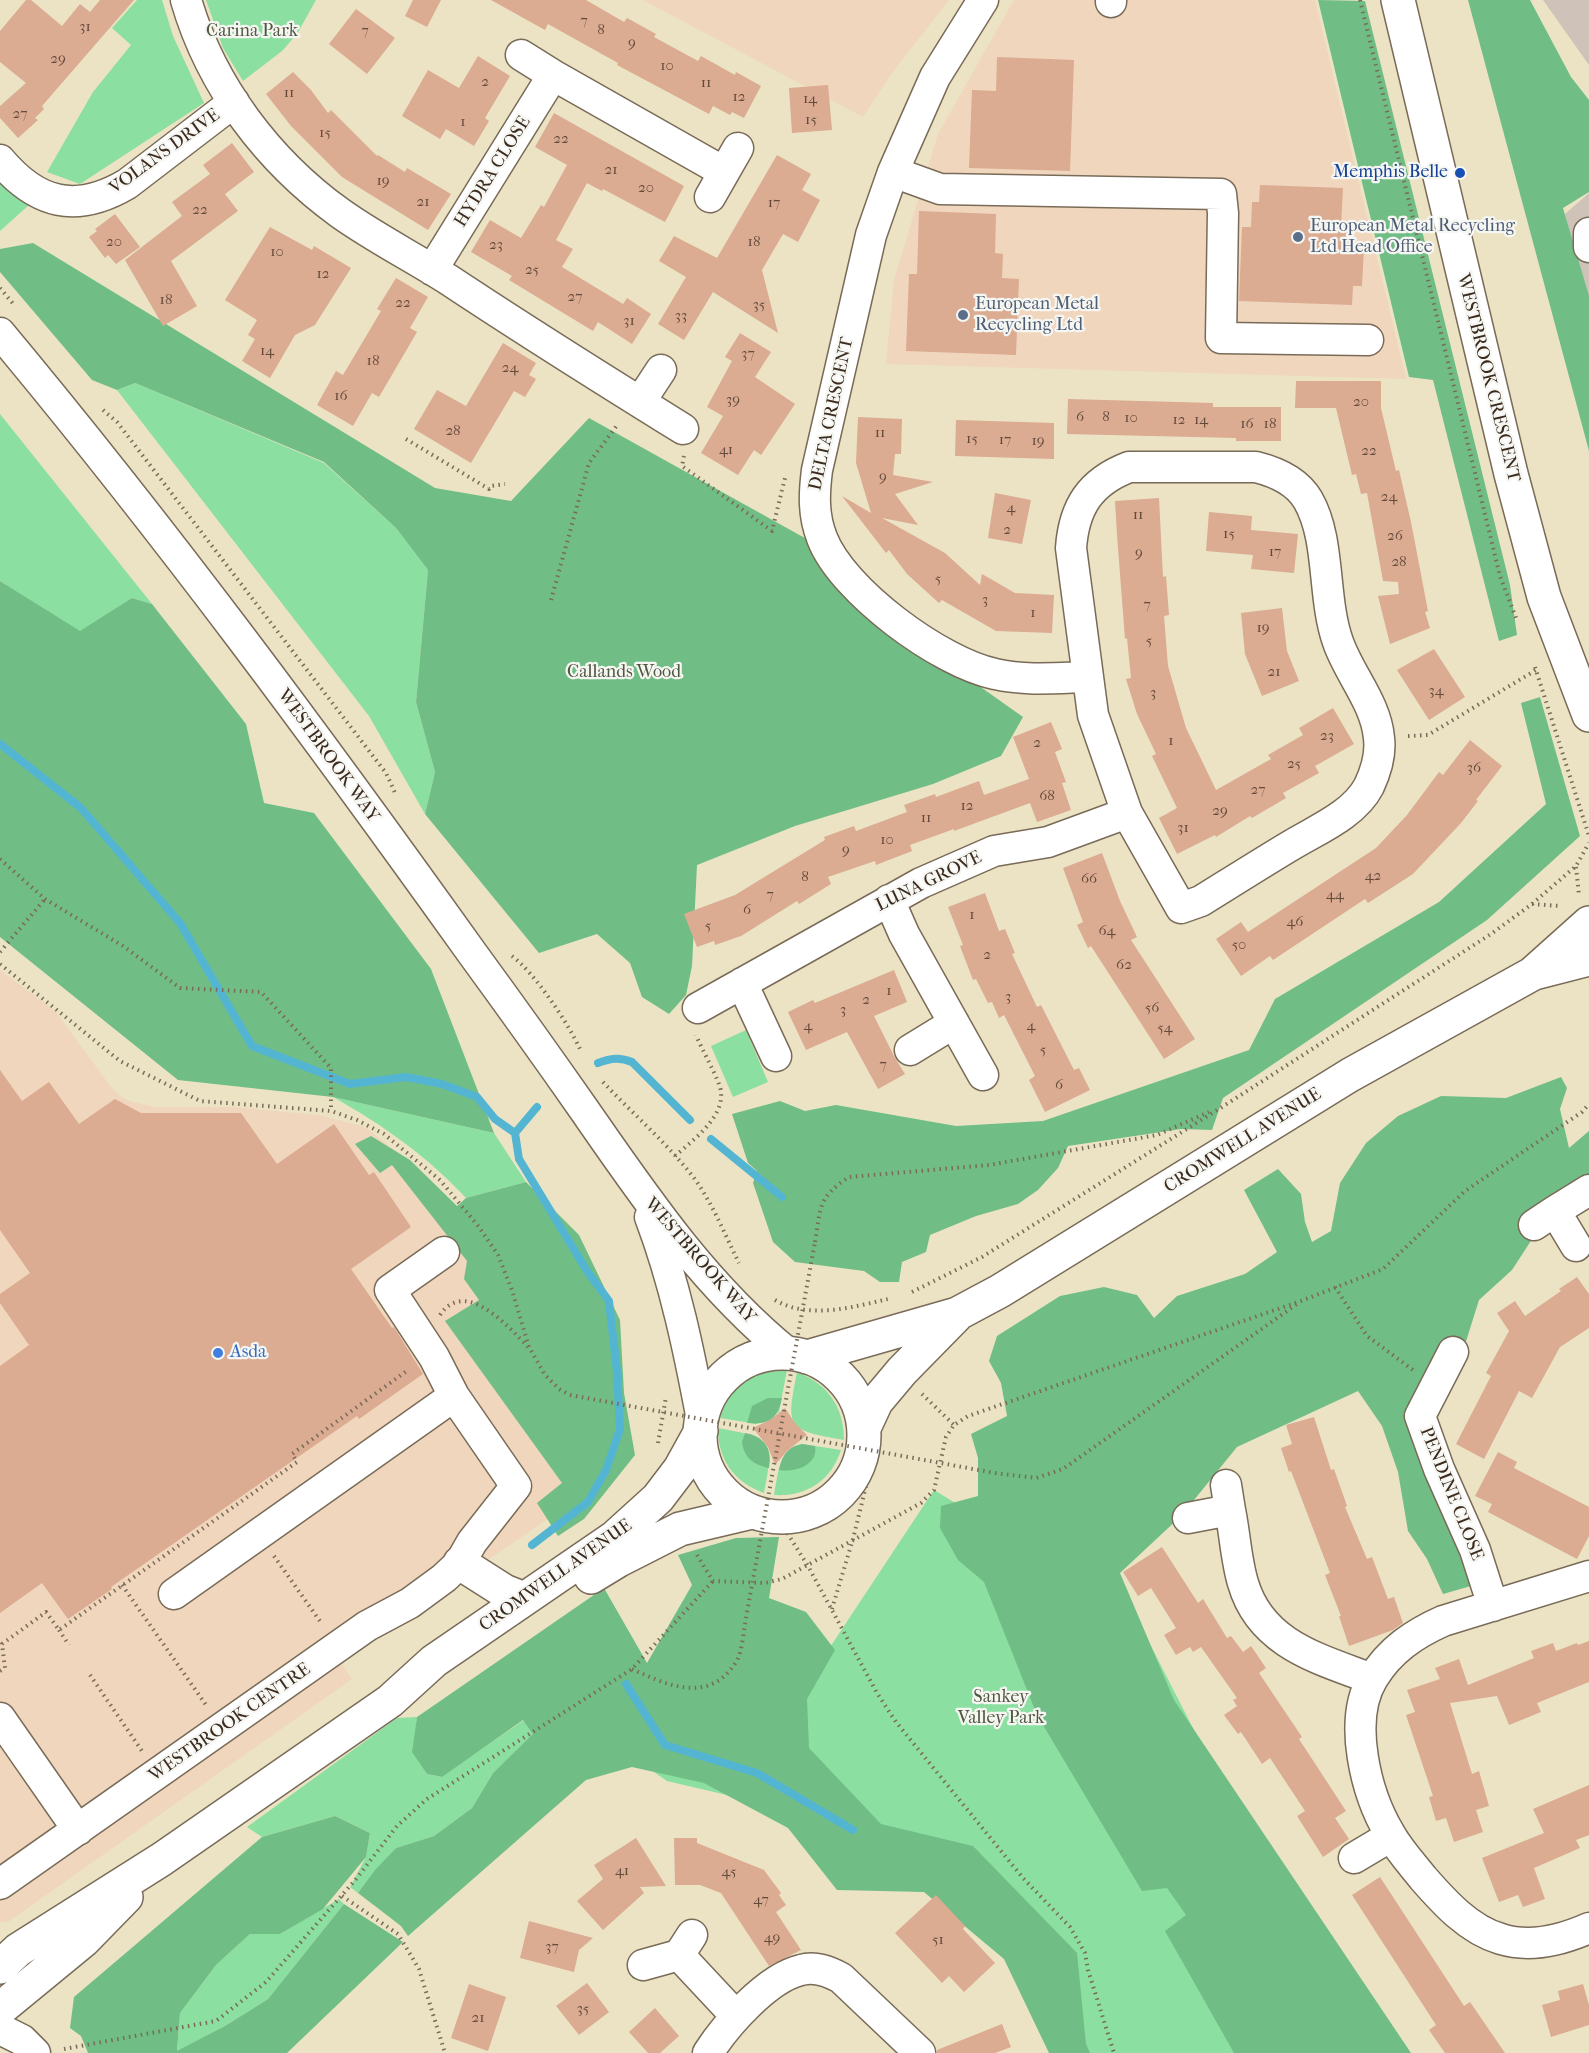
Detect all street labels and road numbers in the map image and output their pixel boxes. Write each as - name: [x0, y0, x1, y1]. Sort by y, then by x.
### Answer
- street label: VOLANS DRIVE: [106, 105, 224, 199]
- street label: HYDRA CLOSE: [450, 113, 536, 231]
- street label: WESTBROOK CRESCENT: [1452, 272, 1524, 484]
- street label: DELTA CRESCENT: [805, 335, 859, 493]
- street label: WESTBROOK WAY: [272, 685, 384, 827]
- street label: LUNA GROVE: [872, 847, 986, 917]
- street label: CROMWELL AVENUE: [1160, 1084, 1326, 1198]
- street label: WESTBROOK WAY: [640, 1194, 760, 1328]
- street label: PENDINE CLOSE: [1414, 1424, 1488, 1564]
- street label: CROMWELL AVENUE: [476, 1515, 636, 1637]
- street label: WESTBROOK CENTRE: [145, 1659, 315, 1787]

